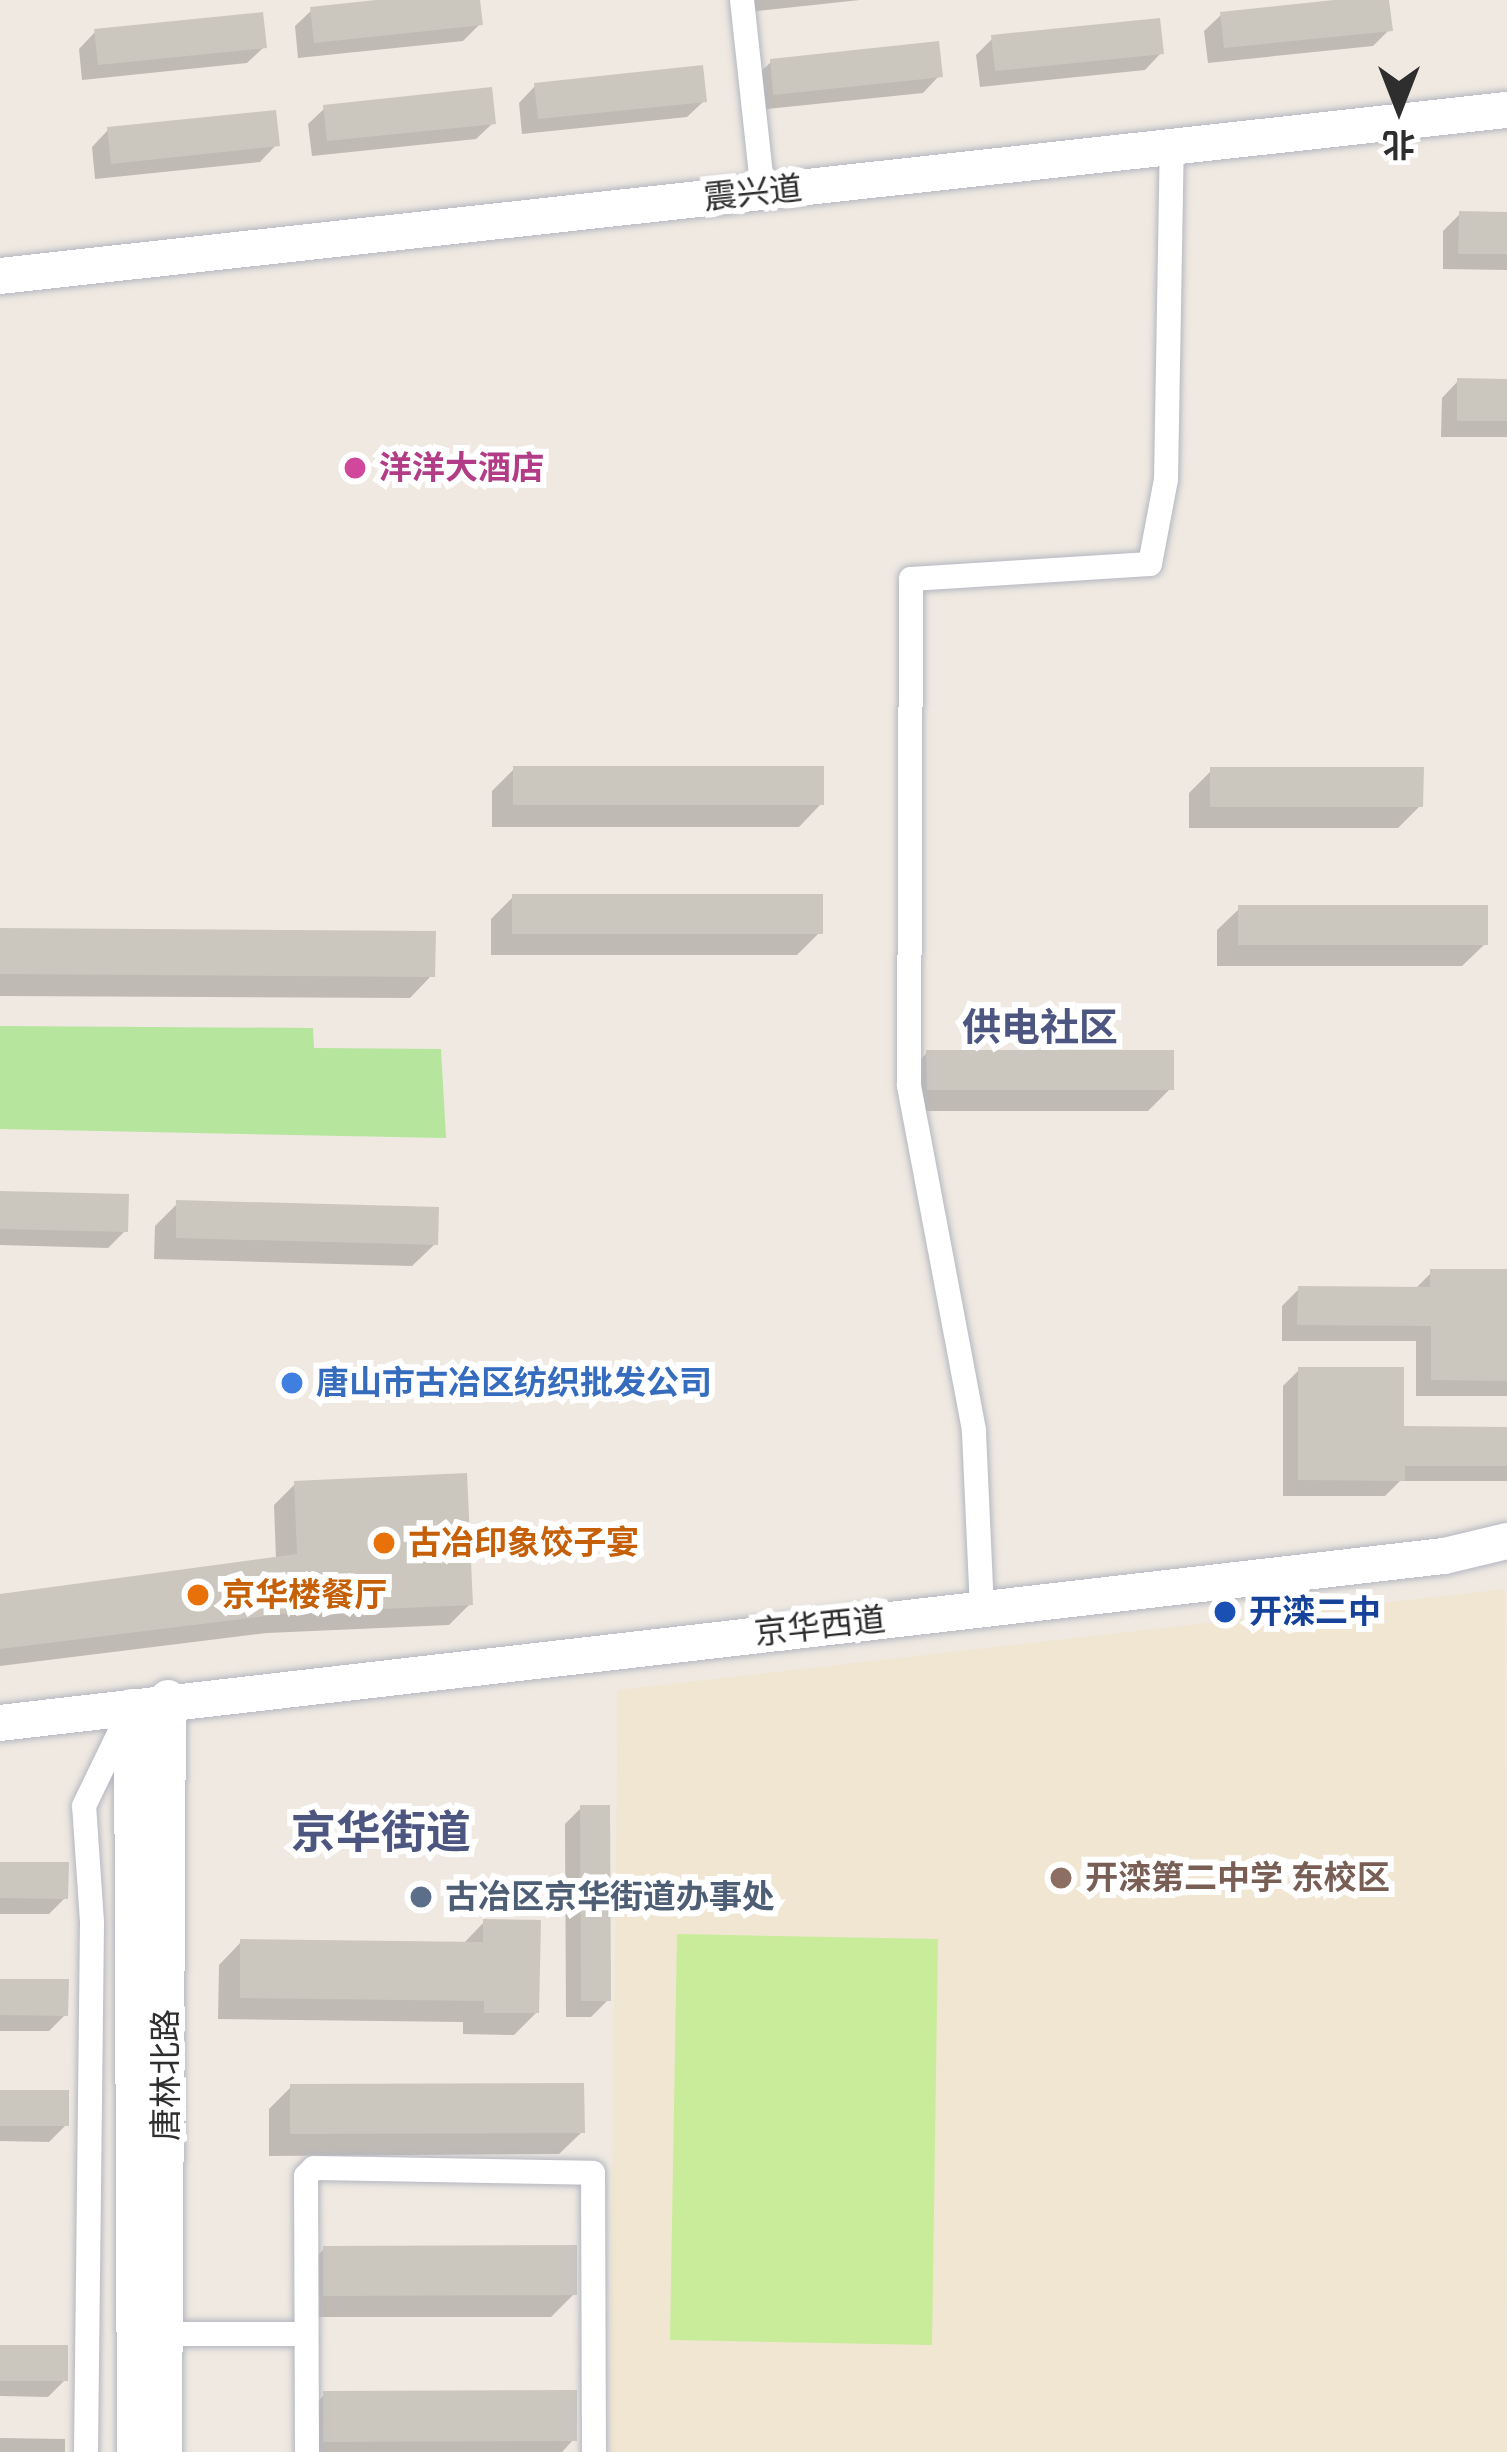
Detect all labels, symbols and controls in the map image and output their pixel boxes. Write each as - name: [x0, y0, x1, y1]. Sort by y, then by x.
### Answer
- north arrow: [1339, 48, 1459, 168]
- text: 北: [1383, 125, 1416, 164]
- street label: 震兴道: [702, 168, 804, 218]
- place label: 洋洋大酒店: [379, 448, 544, 488]
- marker: 洋洋大酒店: [342, 455, 368, 481]
- district label: 供电社区: [962, 1005, 1118, 1051]
- place label: 唐山市古冶区纺织批发公司: [316, 1363, 712, 1403]
- marker: 唐山市古冶区纺织批发公司: [279, 1370, 305, 1396]
- place label: 古冶印象饺子宴: [408, 1523, 639, 1563]
- marker: 古冶印象饺子宴: [371, 1530, 397, 1556]
- place label: 京华楼餐厅: [222, 1575, 387, 1615]
- marker: 京华楼餐厅: [185, 1582, 211, 1608]
- place label: 开滦二中: [1249, 1592, 1381, 1632]
- street label: 京华西道: [752, 1599, 888, 1653]
- marker: 开滦二中: [1212, 1599, 1238, 1625]
- district label: 京华街道: [291, 1806, 471, 1860]
- place label: 开滦第二中学 东校区: [1085, 1858, 1390, 1898]
- marker: 开滦第二中学 东校区: [1048, 1865, 1074, 1891]
- place label: 古冶区京华街道办事处: [445, 1877, 775, 1917]
- marker: 古冶区京华街道办事处: [408, 1884, 434, 1910]
- street label: 唐林北路: [146, 2009, 186, 2141]

